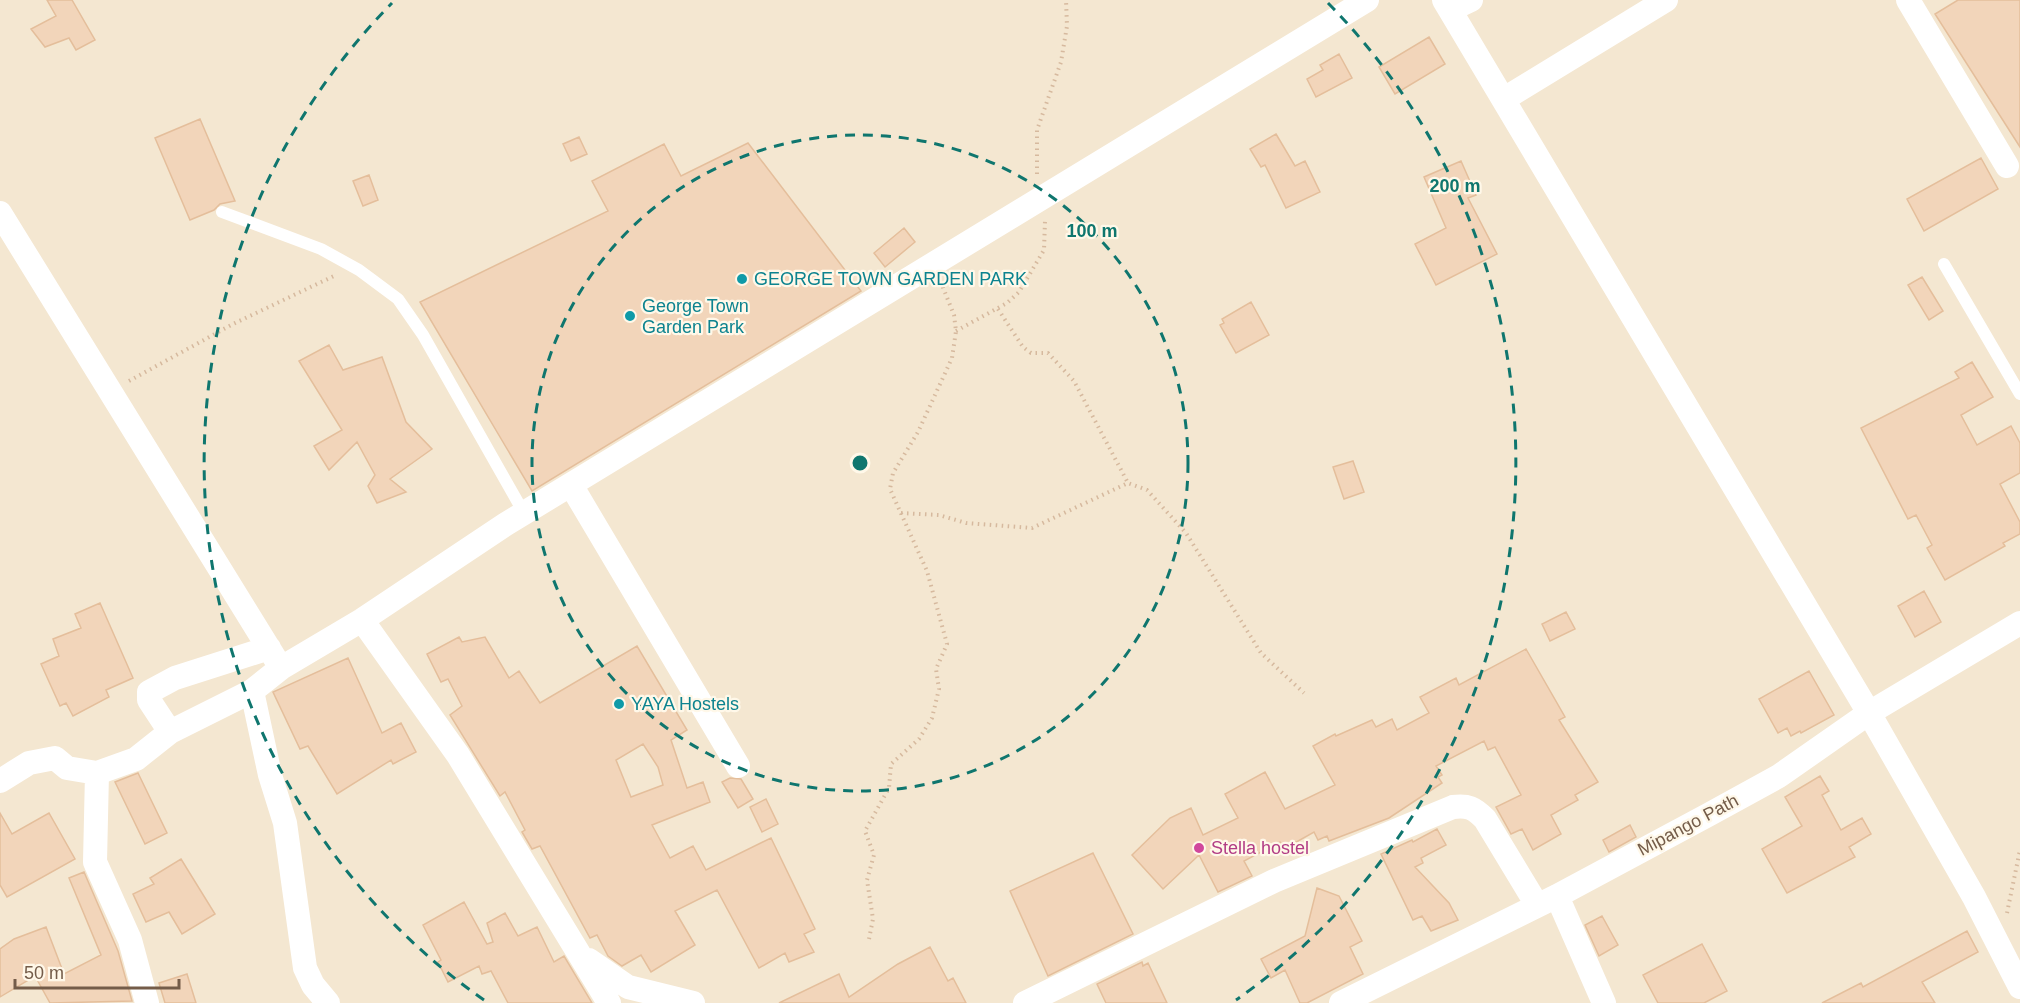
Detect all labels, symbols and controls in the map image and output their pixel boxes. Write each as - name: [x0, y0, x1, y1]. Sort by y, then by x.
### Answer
- text: 200 m: [1429, 176, 1481, 196]
- text: 100 m: [1066, 221, 1118, 241]
- place label: GEORGE TOWN GARDEN PARK: [754, 269, 1027, 289]
- marker: GEORGE TOWN GARDEN PARK: [735, 272, 749, 286]
- place label: George Town Garden Park: [642, 296, 749, 337]
- marker: George Town Garden Park: [623, 309, 637, 323]
- centre of rings: [850, 453, 870, 473]
- place label: YAYA Hostels: [631, 694, 739, 714]
- marker: YAYA Hostels: [612, 697, 626, 711]
- street label: Mipango Path: [1634, 790, 1742, 860]
- place label: Stella hostel: [1211, 838, 1309, 858]
- marker: Stella hostel: [1192, 841, 1206, 855]
- scale bar: [15, 952, 178, 990]
- text: 50 m: [24, 963, 64, 983]

